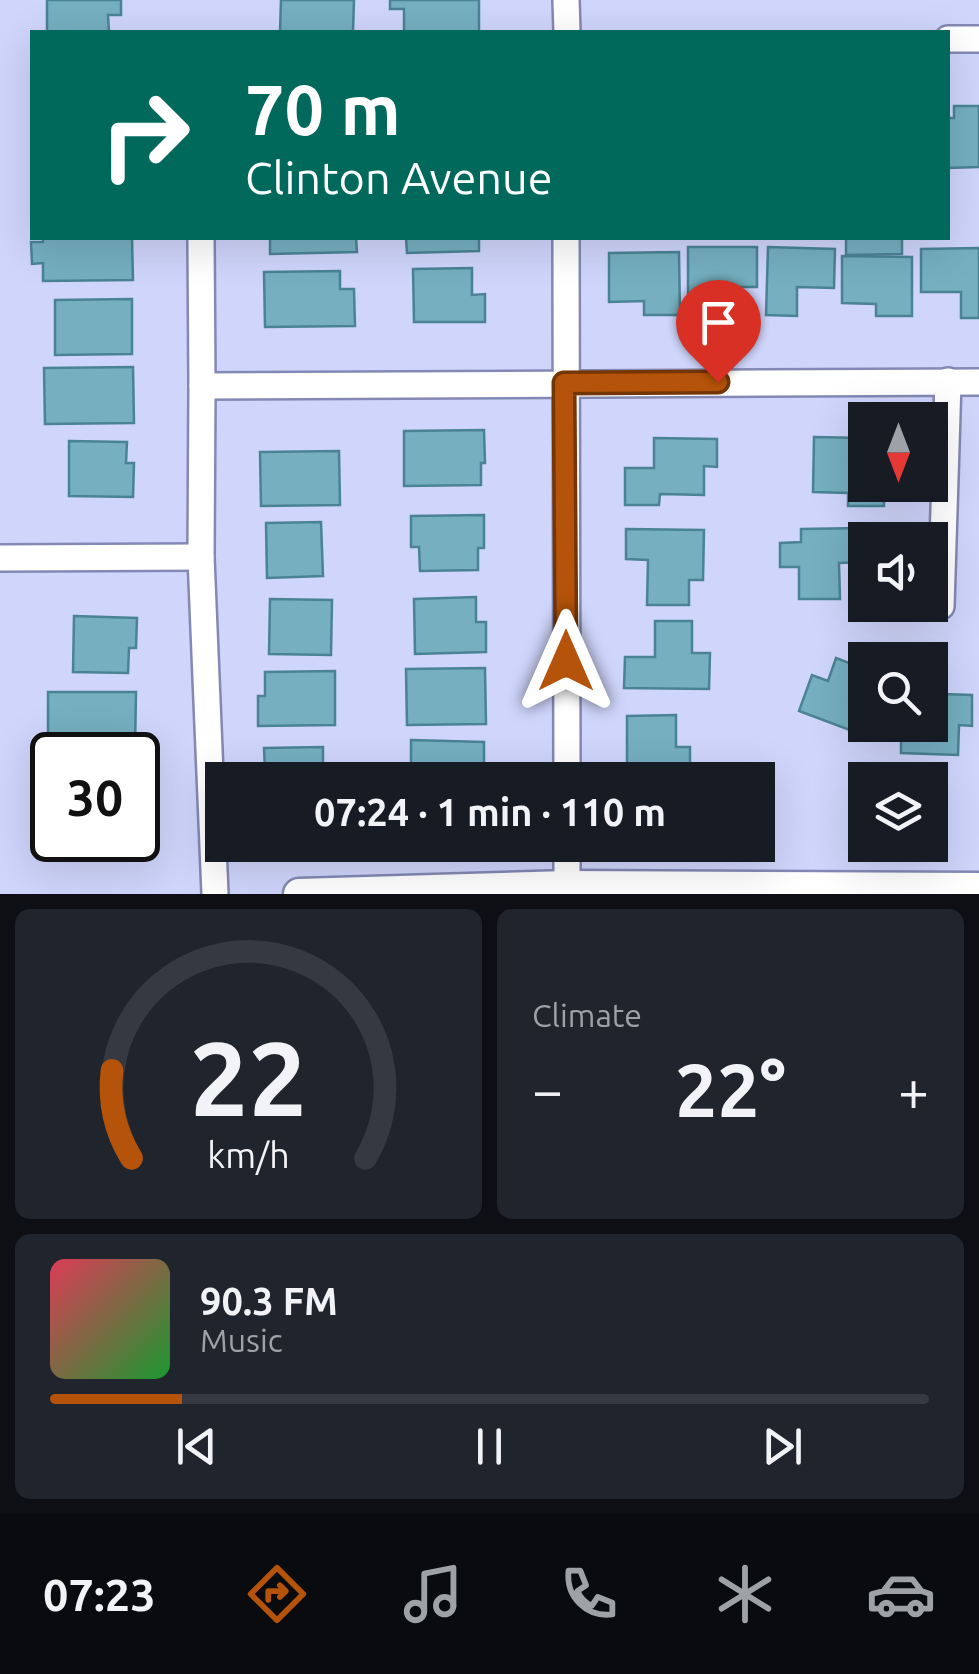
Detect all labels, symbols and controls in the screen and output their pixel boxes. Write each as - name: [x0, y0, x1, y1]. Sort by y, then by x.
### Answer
- icon: right: [80, 70, 210, 200]
- text: 70 m: [245, 70, 401, 148]
- text: Clinton Avenue: [245, 152, 553, 203]
- pin: [676, 280, 761, 383]
- icon: arrive: [691, 295, 746, 350]
- north arrow: [848, 402, 948, 502]
- map controls: [848, 402, 948, 862]
- button: sound: [848, 522, 948, 622]
- position arrow: [514, 609, 618, 713]
- button: search: [848, 642, 948, 742]
- speed limit sign: 30: [30, 732, 160, 862]
- button: layers: [848, 762, 948, 862]
- text: 07:24 · 1 min · 110 m: [314, 791, 666, 833]
- text: Climate: [532, 997, 642, 1033]
- text: 22: [190, 1019, 307, 1136]
- text: 22°: [675, 1047, 786, 1131]
- text: −: [532, 1059, 563, 1120]
- text: +: [898, 1059, 929, 1120]
- text: km/h: [207, 1135, 290, 1175]
- text: 90.3 FM: [200, 1280, 338, 1322]
- text: Music: [200, 1322, 283, 1358]
- icon: previous: [169, 1419, 224, 1474]
- icon: pause: [462, 1419, 517, 1474]
- icon: next: [755, 1419, 810, 1474]
- icon: directions: [242, 1559, 312, 1629]
- icon: music: [398, 1559, 468, 1629]
- icon: phone: [554, 1559, 624, 1629]
- icon: climate: [710, 1559, 780, 1629]
- icon: car: [866, 1559, 936, 1629]
- text: 07:23: [43, 1569, 156, 1620]

